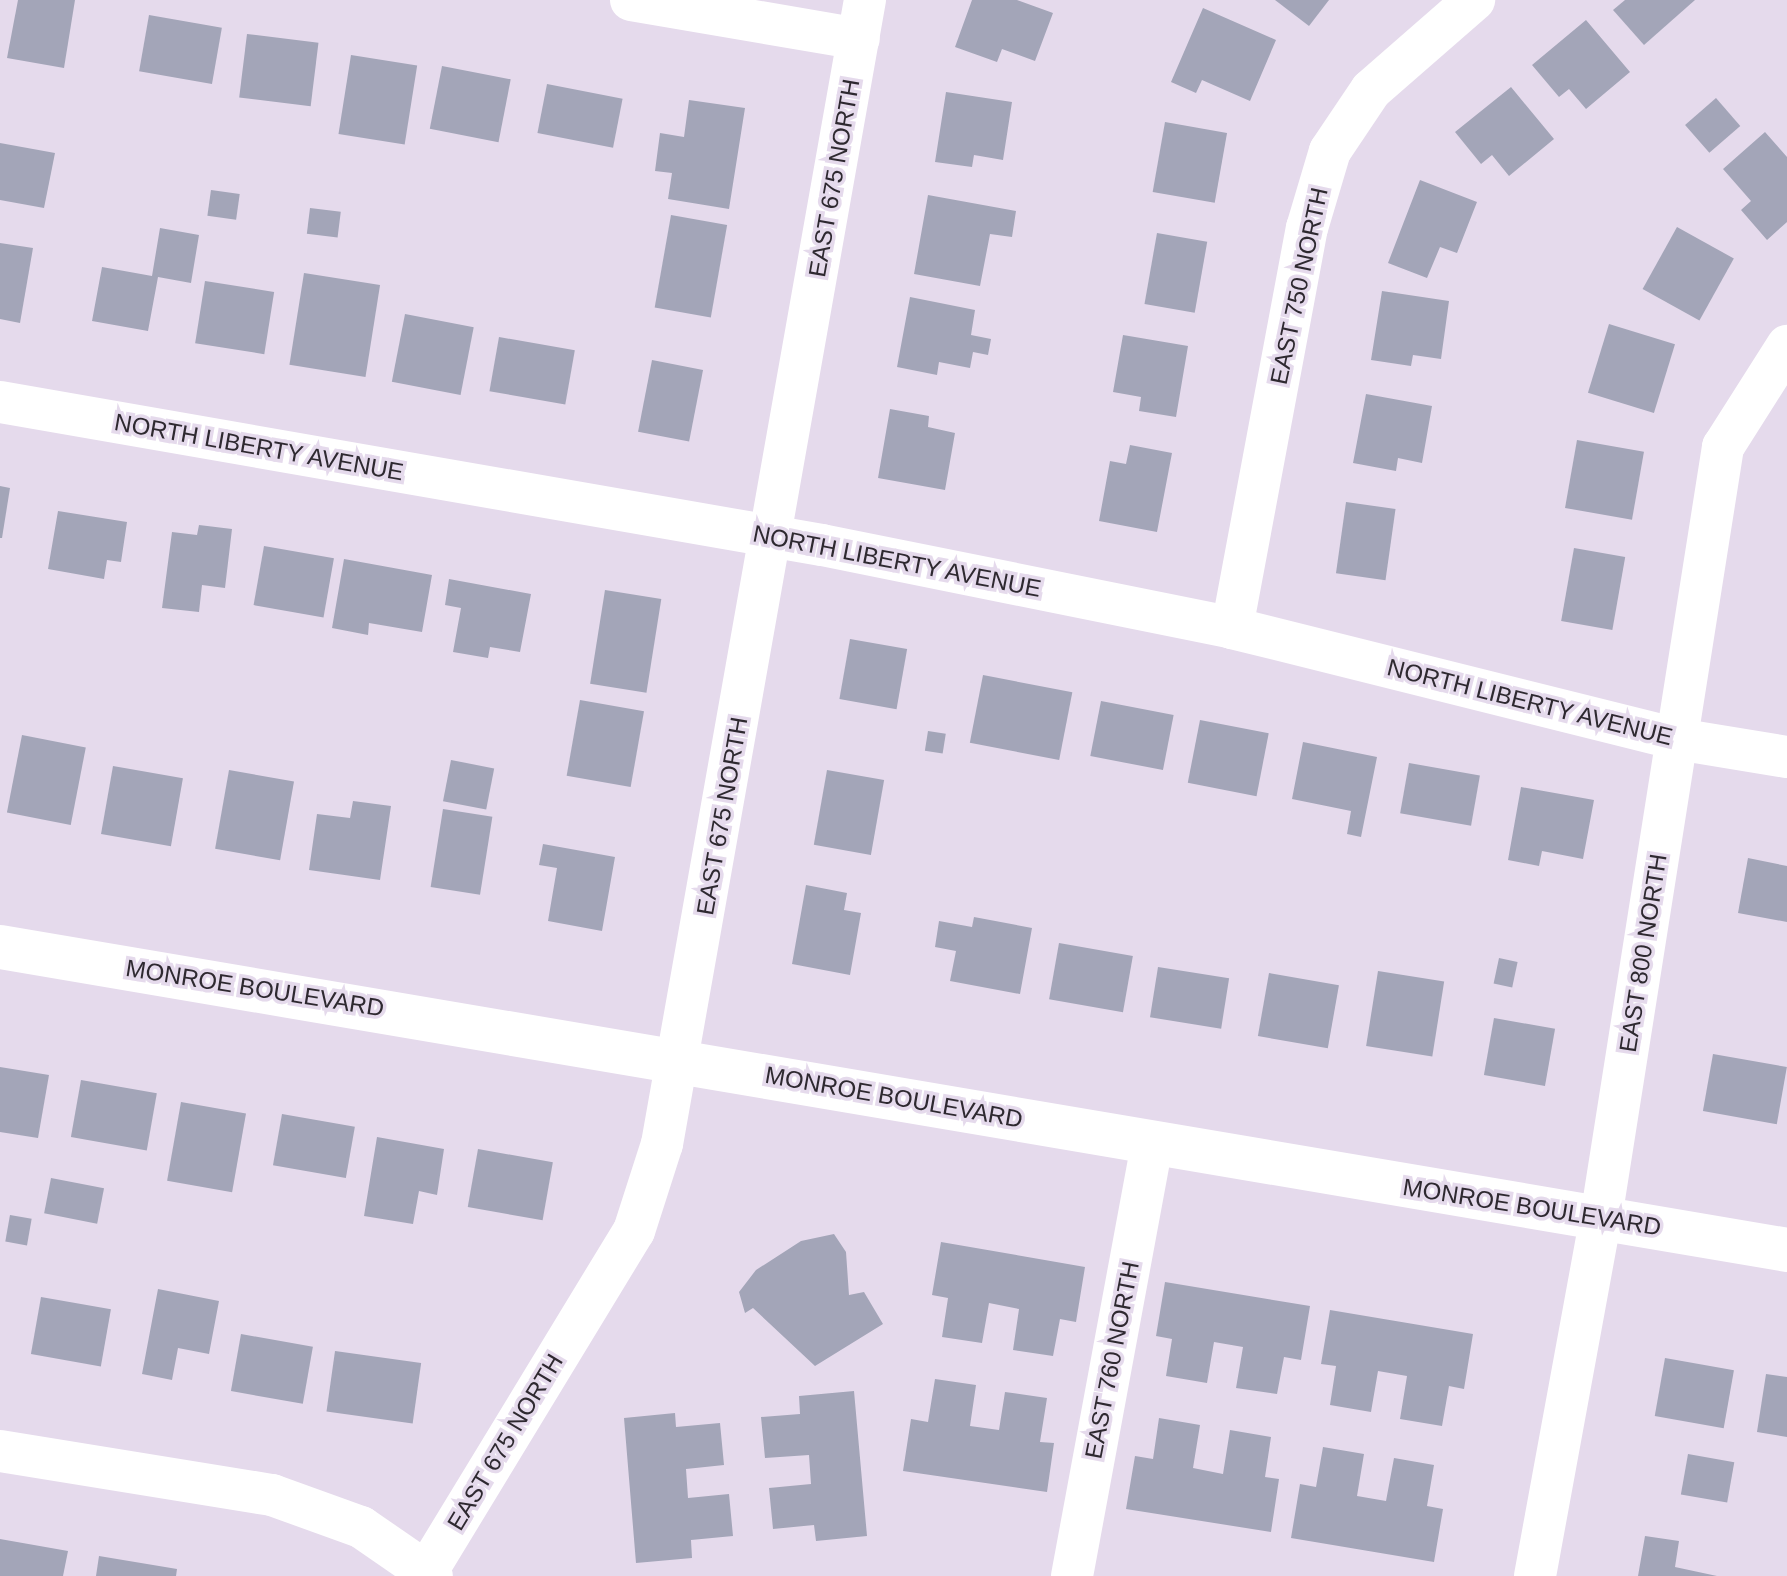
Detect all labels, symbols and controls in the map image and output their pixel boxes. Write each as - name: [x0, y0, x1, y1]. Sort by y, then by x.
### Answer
- street label: EAST 675 NORTH: [802, 77, 866, 279]
- street label: EAST 750 NORTH: [1264, 185, 1334, 387]
- street label: NORTH LIBERTY AVENUE: [111, 407, 407, 487]
- street label: NORTH LIBERTY AVENUE: [750, 519, 1044, 603]
- street label: NORTH LIBERTY AVENUE: [1384, 652, 1676, 752]
- street label: EAST 675 NORTH: [690, 715, 754, 917]
- street label: EAST 800 NORTH: [1613, 852, 1673, 1054]
- street label: MONROE BOULEVARD: [124, 953, 386, 1023]
- street label: MONROE BOULEVARD: [763, 1060, 1025, 1134]
- street label: MONROE BOULEVARD: [1401, 1172, 1663, 1242]
- street label: EAST 760 NORTH: [1079, 1259, 1145, 1461]
- street label: EAST 675 NORTH: [441, 1348, 569, 1536]

